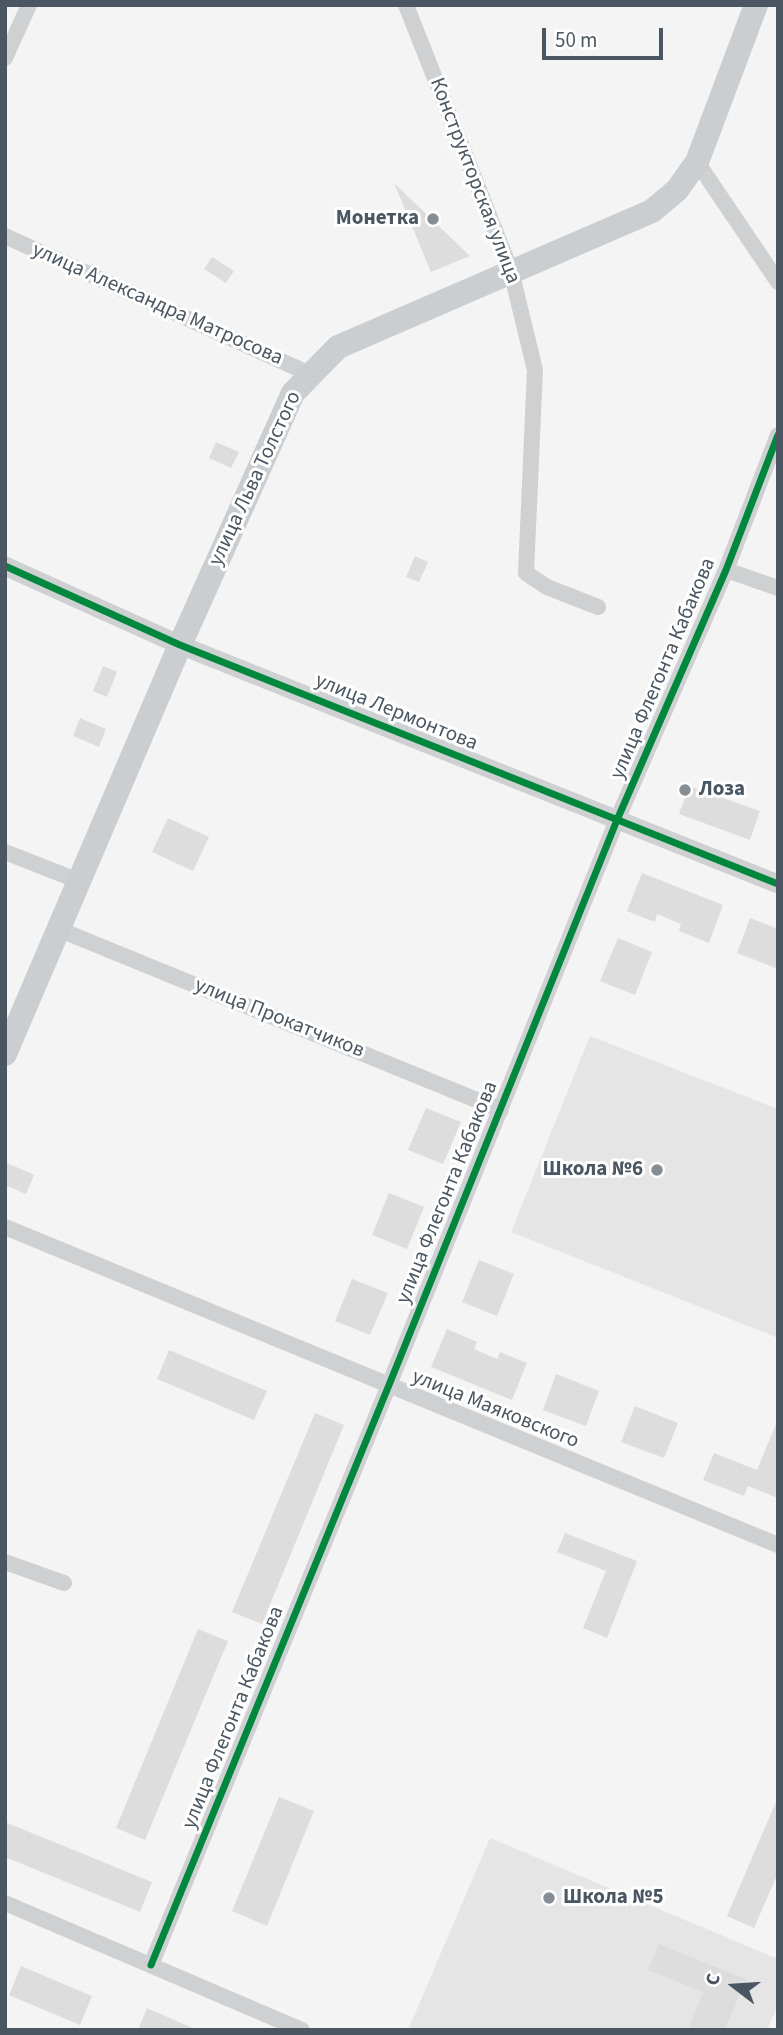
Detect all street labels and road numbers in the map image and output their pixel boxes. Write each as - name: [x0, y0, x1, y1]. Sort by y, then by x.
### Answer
- street label: Конструкторская улица: [423, 75, 525, 287]
- street label: улица Александра Матросова: [28, 238, 286, 372]
- street label: улица Льва Толстого: [204, 388, 308, 570]
- street label: улица Флегонта Кабакова: [606, 555, 722, 783]
- street label: улица Лермонтова: [311, 669, 481, 757]
- street label: улица Прокатчиков: [191, 973, 367, 1065]
- street label: улица Флегонта Кабакова: [392, 1078, 504, 1308]
- street label: улица Маяковского: [408, 1365, 582, 1455]
- street label: улица Флегонта Кабакова: [178, 1603, 290, 1833]

